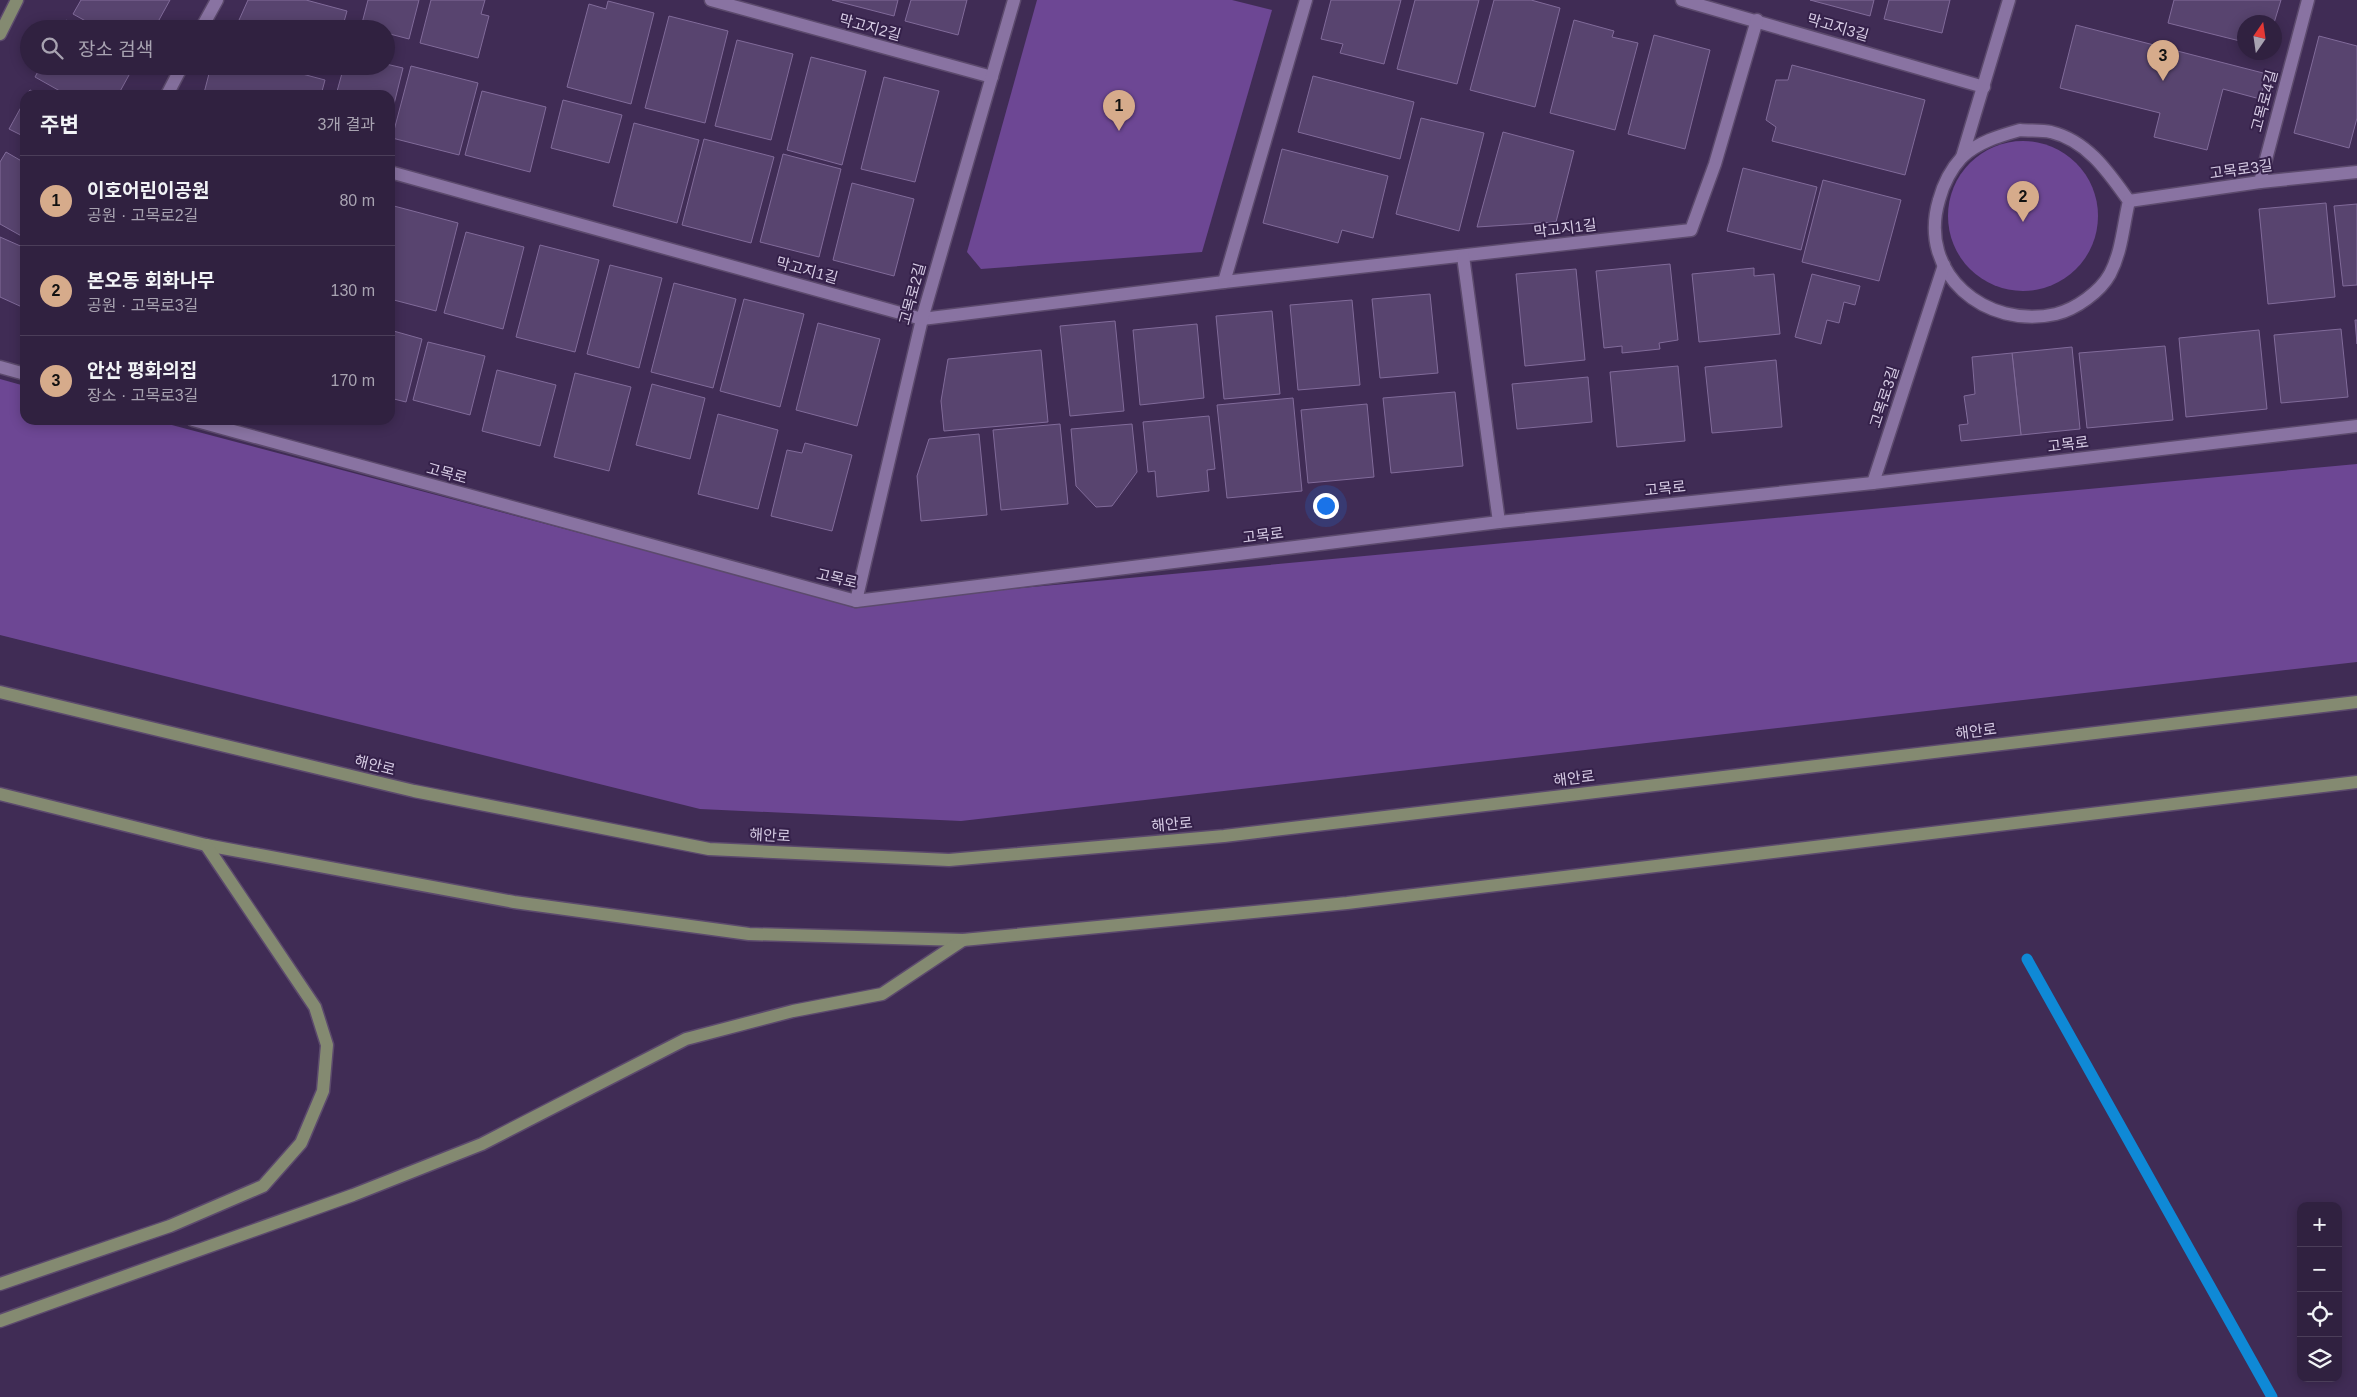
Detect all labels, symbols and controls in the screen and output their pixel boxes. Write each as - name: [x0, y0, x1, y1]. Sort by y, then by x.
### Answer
- street label: 막고지3길: [1805, 10, 1871, 44]
- street label: 막고지2길: [837, 11, 903, 43]
- north arrow: [2237, 15, 2282, 60]
- search box: [20, 20, 395, 75]
- icon: search: [38, 34, 66, 62]
- text: 장소 검색: [78, 39, 153, 60]
- pin: 3: [2147, 40, 2179, 81]
- street label: 고목로4길: [2248, 68, 2280, 134]
- pin: 1: [1103, 90, 1135, 131]
- text: 주변: [40, 113, 79, 136]
- text: 3개 결과: [317, 116, 375, 133]
- street label: 고목로3길: [2208, 156, 2274, 182]
- text: 이호어린이공원: [87, 180, 209, 201]
- pin: 2: [2007, 181, 2039, 222]
- text: 1: [52, 192, 60, 209]
- text: 80 m: [339, 192, 375, 209]
- text: 공원 · 고목로2길: [87, 207, 198, 224]
- street label: 막고지1길: [1532, 216, 1598, 240]
- street label: 막고지1길: [774, 254, 840, 286]
- street label: 고목로2길: [896, 261, 928, 327]
- text: 본오동 회화나무: [87, 270, 215, 291]
- text: 2: [52, 282, 60, 299]
- text: 130 m: [331, 282, 375, 299]
- text: 공원 · 고목로3길: [87, 297, 198, 314]
- text: 안산 평화의집: [87, 360, 197, 381]
- street label: 고목로3길: [1866, 364, 1902, 430]
- text: 3: [52, 372, 60, 389]
- text: 170 m: [331, 372, 375, 389]
- text: 장소 · 고목로3길: [87, 387, 198, 404]
- street label: 고목로: [2046, 433, 2090, 455]
- street label: 고목로: [425, 459, 469, 487]
- street label: 고목로: [1644, 477, 1686, 499]
- your location: [1313, 493, 1339, 519]
- street label: 고목로: [1241, 524, 1285, 546]
- street label: 고목로: [815, 565, 859, 591]
- street label: 해안로: [1954, 720, 1998, 742]
- street label: 해안로: [353, 752, 397, 778]
- street label: 해안로: [1552, 767, 1596, 789]
- street label: 해안로: [1151, 814, 1193, 834]
- street label: 해안로: [749, 825, 791, 845]
- map controls: [2297, 1202, 2342, 1382]
- button: +: [2297, 1202, 2342, 1247]
- button: −: [2297, 1247, 2342, 1292]
- button: locate: [2297, 1292, 2342, 1337]
- button: layers: [2297, 1337, 2342, 1382]

